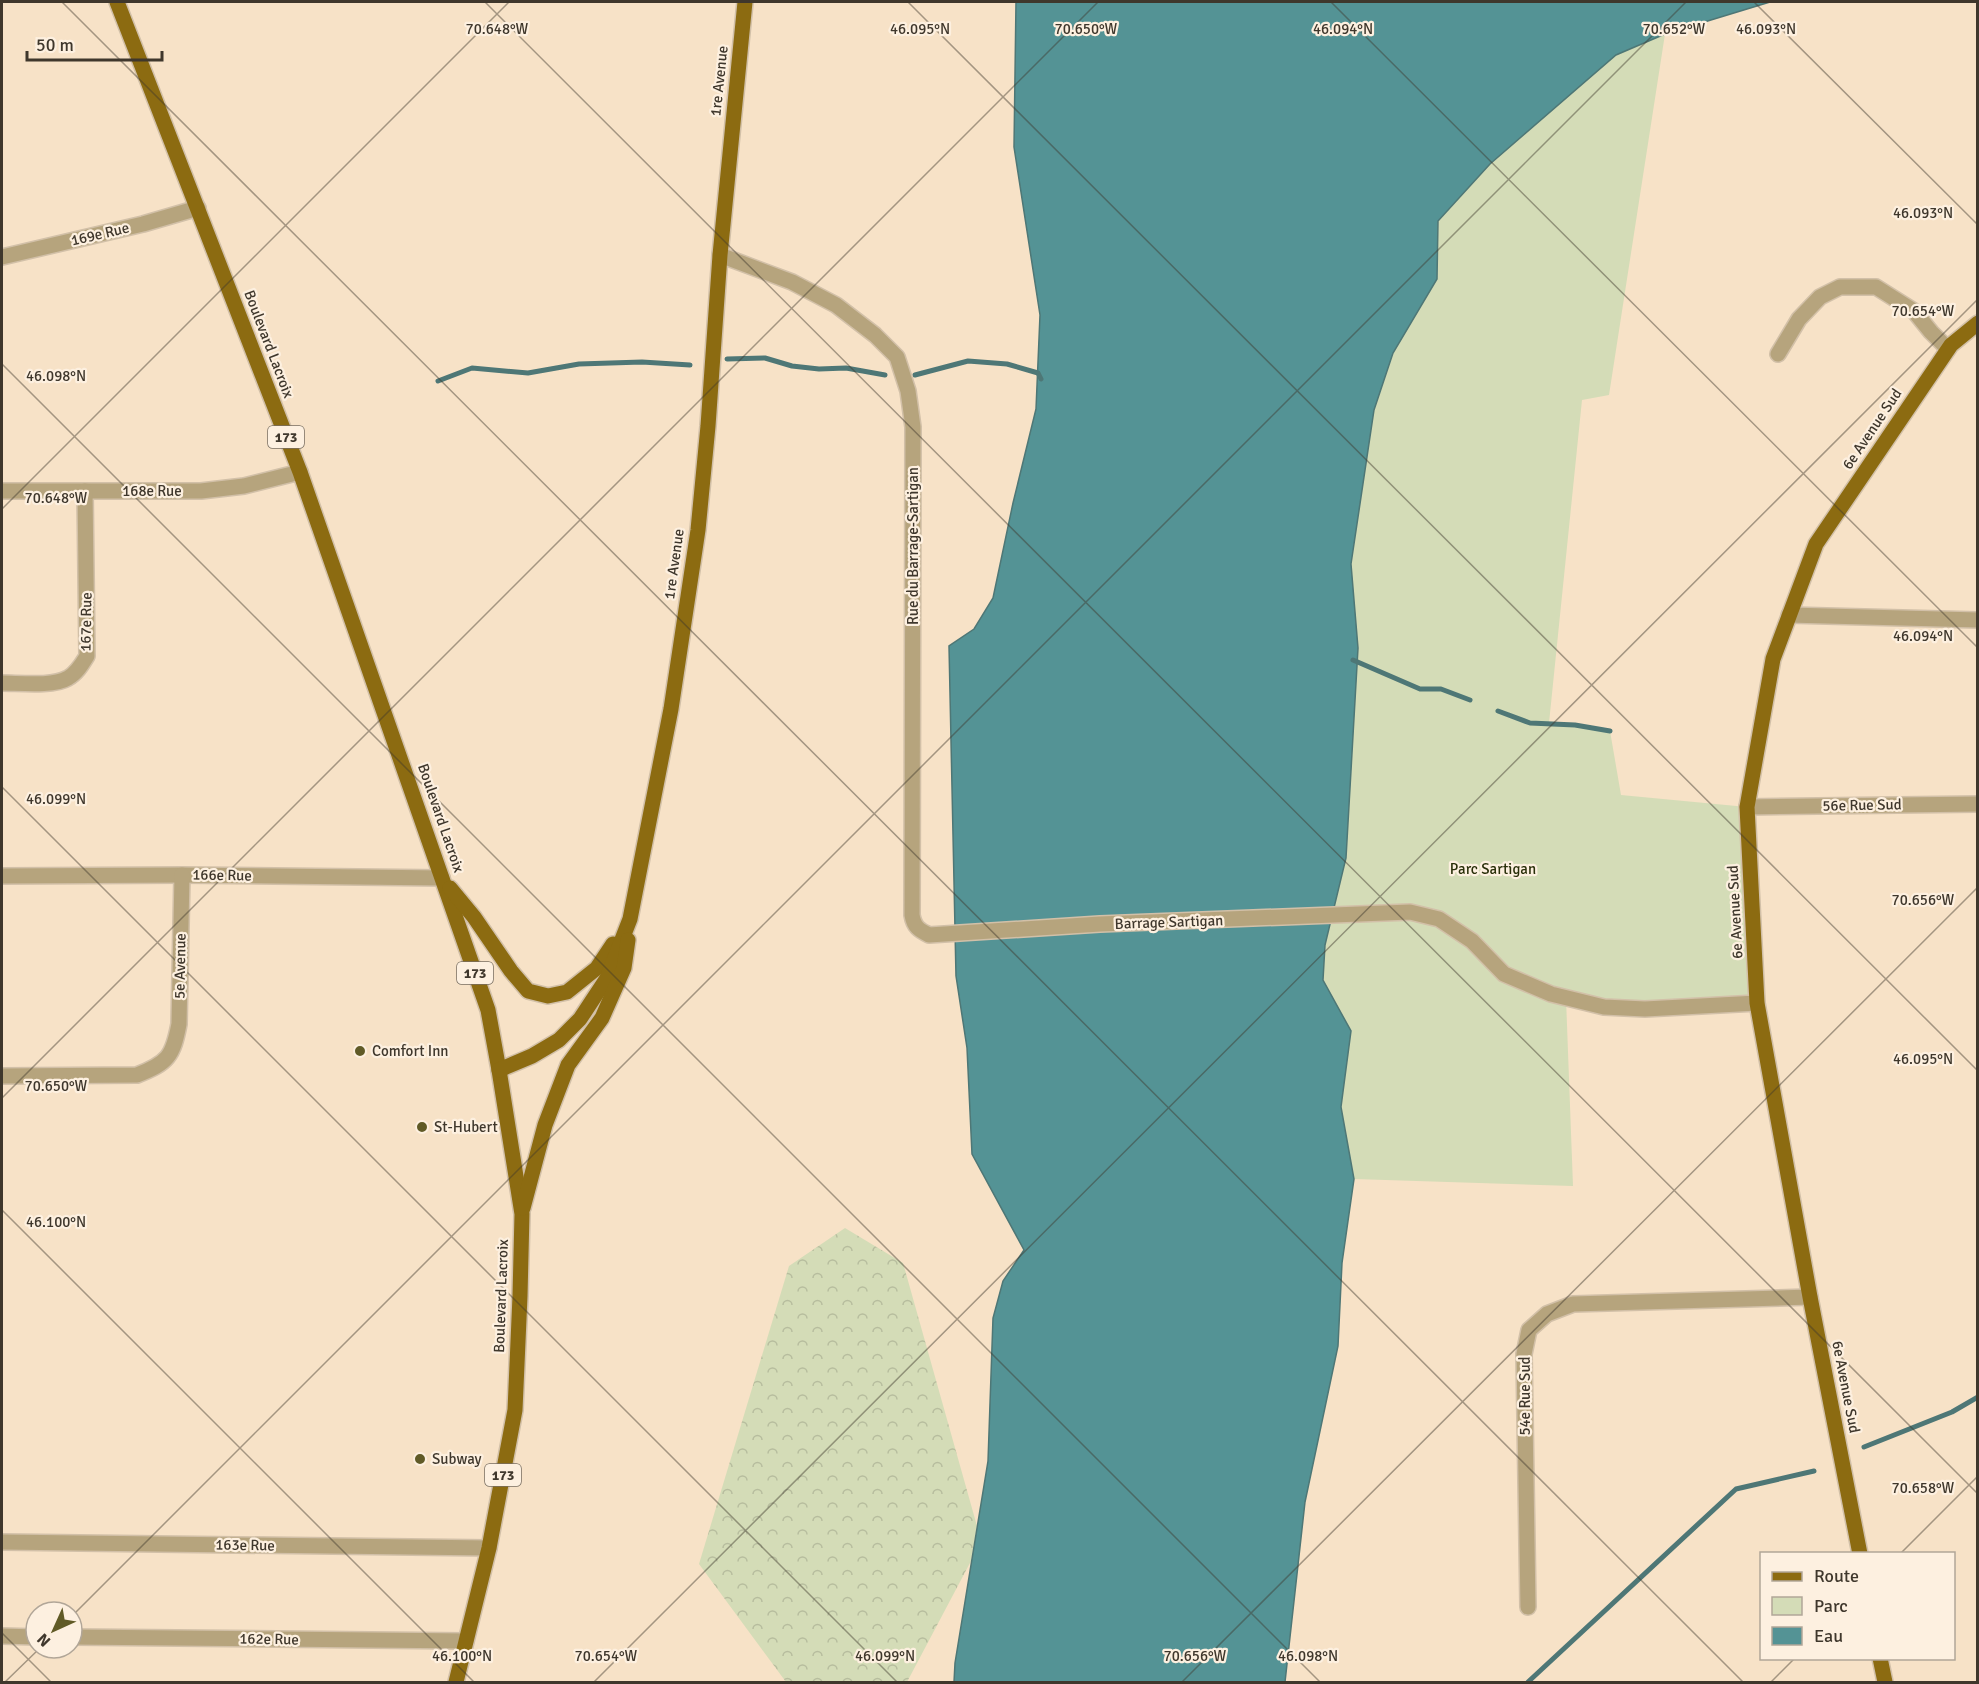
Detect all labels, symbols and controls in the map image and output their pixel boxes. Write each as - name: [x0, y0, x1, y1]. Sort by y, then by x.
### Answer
- text: 70.648°W: [466, 20, 529, 38]
- text: 46.095°N: [890, 20, 950, 38]
- text: 70.650°W: [1055, 20, 1118, 38]
- text: 46.094°N: [1313, 20, 1373, 38]
- text: 70.652°W: [1643, 20, 1706, 38]
- text: 46.093°N: [1736, 20, 1796, 38]
- scale bar: [27, 24, 162, 62]
- text: 50 m: [36, 34, 74, 56]
- street label: 1re Avenue: [706, 45, 732, 117]
- text: 46.093°N: [1893, 204, 1953, 222]
- street label: 169e Rue: [69, 219, 131, 249]
- street label: Boulevard Lacroix: [240, 288, 298, 400]
- text: 70.654°W: [1892, 302, 1955, 320]
- text: 46.098°N: [26, 367, 86, 385]
- street label: 6e Avenue Sud: [1838, 385, 1906, 473]
- road number: 173: [268, 426, 304, 448]
- street label: Rue du Barrage-Sartigan: [904, 467, 922, 625]
- street label: 168e Rue: [122, 482, 182, 500]
- text: 70.648°W: [25, 489, 88, 507]
- street label: 1re Avenue: [660, 528, 688, 600]
- street label: 167e Rue: [76, 592, 96, 652]
- text: 46.094°N: [1893, 627, 1953, 645]
- street label: Boulevard Lacroix: [414, 761, 468, 875]
- text: 46.099°N: [26, 790, 86, 808]
- street label: 56e Rue Sud: [1822, 795, 1902, 815]
- park label: Parc Sartigan: [1450, 860, 1536, 878]
- street label: 166e Rue: [192, 865, 252, 885]
- street label: 6e Avenue Sud: [1724, 865, 1746, 959]
- text: 70.656°W: [1892, 891, 1955, 909]
- street label: Barrage Sartigan: [1114, 911, 1224, 933]
- street label: 5e Avenue: [170, 933, 190, 999]
- road number: 173: [457, 962, 493, 984]
- place label: Comfort Inn: [372, 1042, 449, 1060]
- marker: Comfort Inn: [353, 1044, 367, 1058]
- text: 46.095°N: [1893, 1050, 1953, 1068]
- text: 70.650°W: [25, 1077, 88, 1095]
- place label: St-Hubert: [434, 1118, 498, 1136]
- marker: St-Hubert: [415, 1120, 429, 1134]
- text: 46.100°N: [26, 1213, 86, 1231]
- street label: Boulevard Lacroix: [490, 1239, 512, 1353]
- street label: 6e Avenue Sud: [1828, 1339, 1864, 1435]
- street label: 54e Rue Sud: [1516, 1356, 1534, 1436]
- place label: Subway: [432, 1450, 482, 1468]
- marker: Subway: [413, 1452, 427, 1466]
- road number: 173: [485, 1464, 521, 1486]
- text: 70.658°W: [1892, 1479, 1955, 1497]
- street label: 163e Rue: [215, 1535, 275, 1555]
- legend: [1760, 1552, 1955, 1660]
- text: Route: [1814, 1565, 1859, 1587]
- text: Parc: [1814, 1595, 1848, 1617]
- north arrow: [24, 1600, 84, 1660]
- text: Eau: [1814, 1625, 1843, 1647]
- text: N: [33, 1629, 55, 1651]
- street label: 162e Rue: [239, 1629, 299, 1649]
- text: 46.100°N: [432, 1647, 492, 1665]
- text: 70.654°W: [575, 1647, 638, 1665]
- text: 46.099°N: [855, 1647, 915, 1665]
- text: 70.656°W: [1164, 1647, 1227, 1665]
- text: 46.098°N: [1278, 1647, 1338, 1665]

